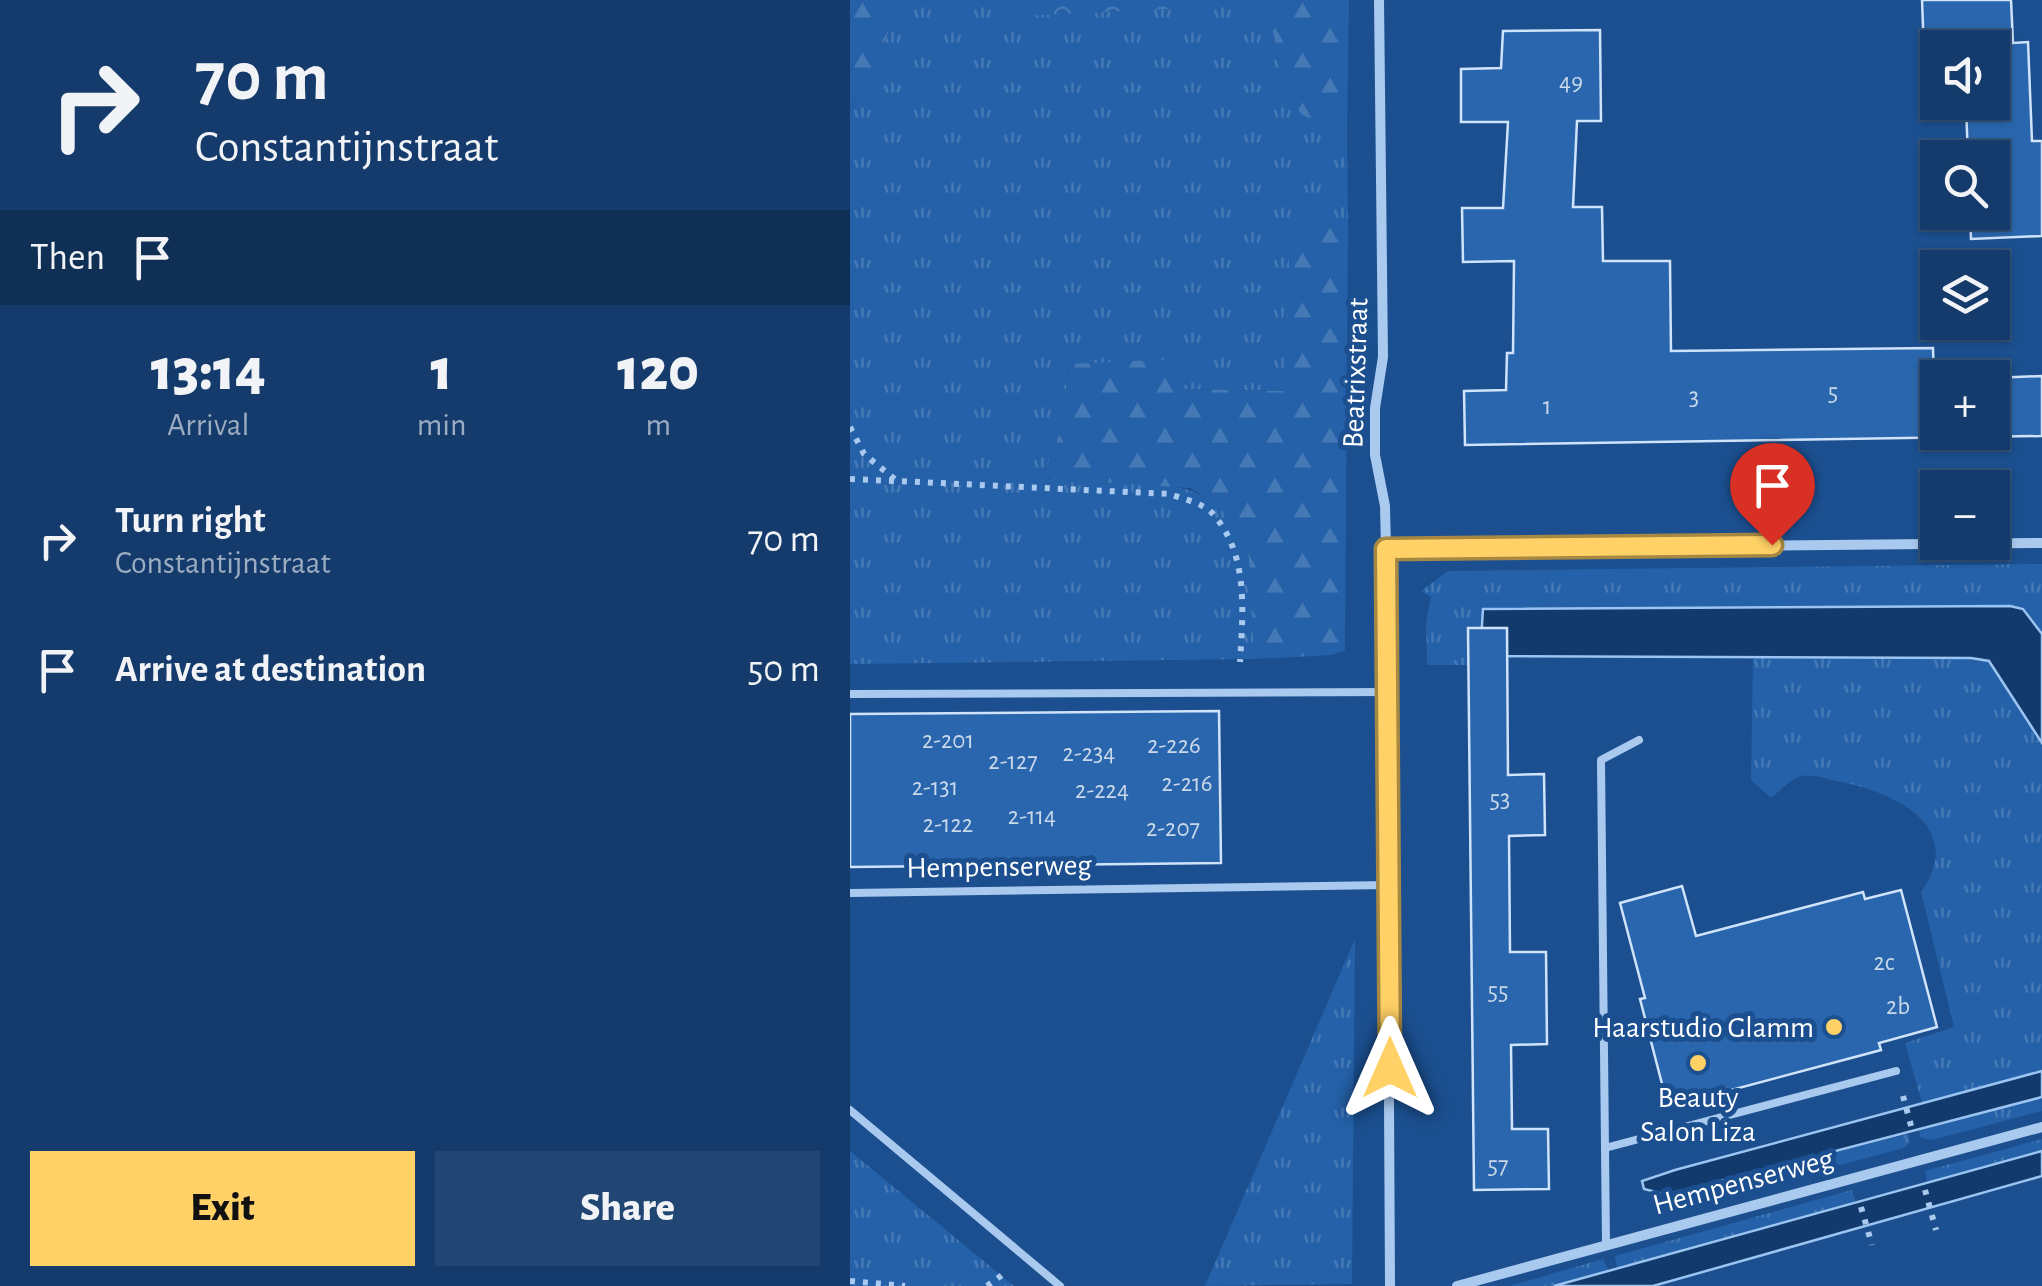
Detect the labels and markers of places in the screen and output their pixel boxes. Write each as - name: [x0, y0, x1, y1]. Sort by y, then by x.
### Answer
- pin: [1730, 443, 1815, 546]
- place label: Haarstudio Glamm: [1592, 1013, 1814, 1043]
- marker: Haarstudio Glamm: [1823, 1016, 1845, 1038]
- marker: Beauty Salon Liza: [1687, 1052, 1709, 1074]
- place label: Beauty Salon Liza: [1640, 1083, 1756, 1147]

